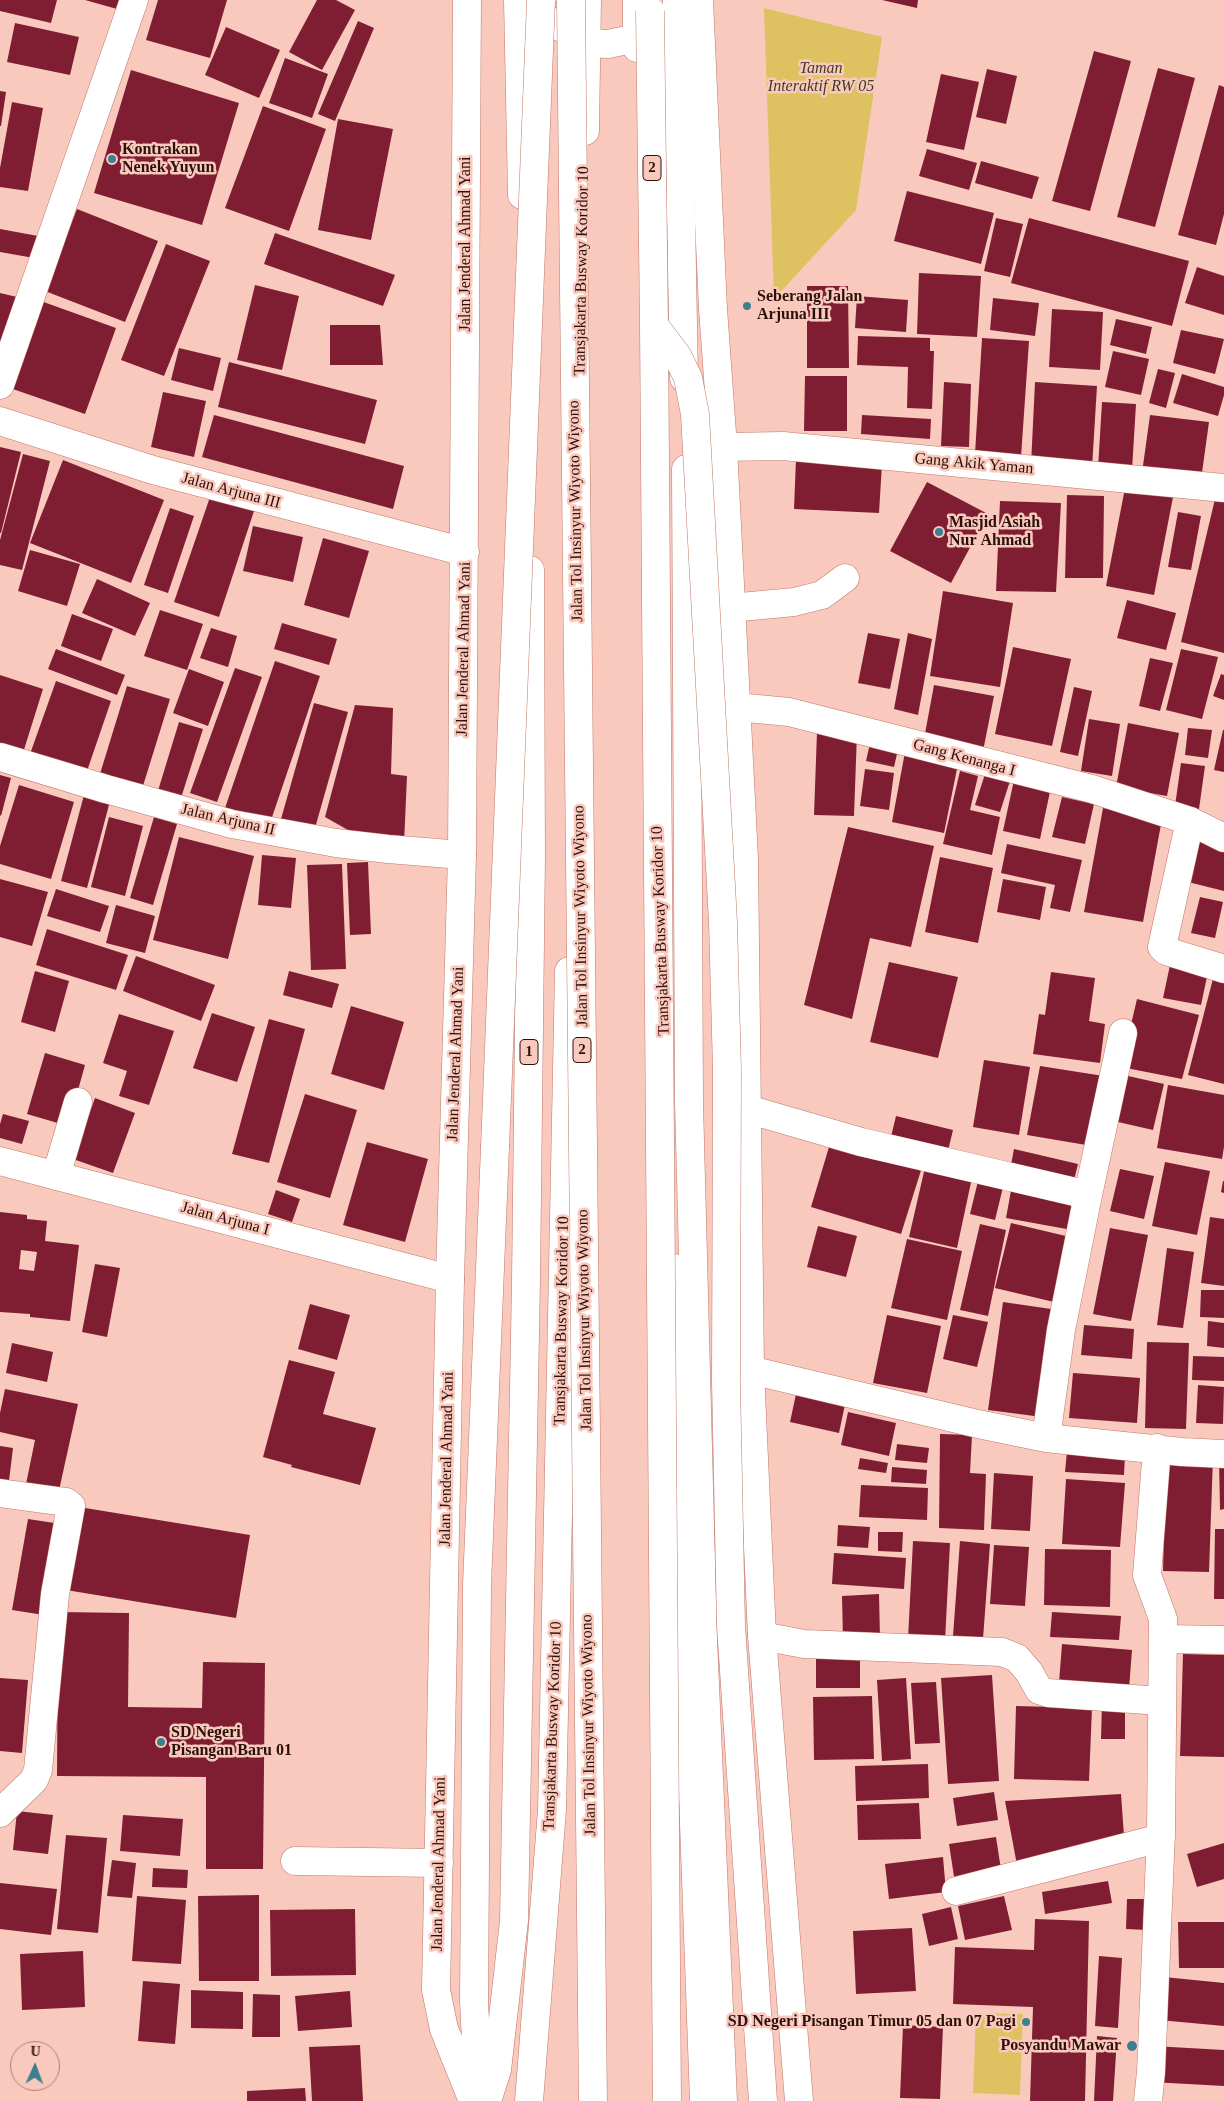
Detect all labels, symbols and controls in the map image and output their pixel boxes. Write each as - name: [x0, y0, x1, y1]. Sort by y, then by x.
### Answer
- park label: Taman Interaktif RW 05: [768, 59, 874, 97]
- place label: Kontrakan Nenek Yuyun: [122, 140, 214, 178]
- marker: Kontrakan Nenek Yuyun: [106, 153, 118, 165]
- road number: 2: [643, 156, 661, 180]
- street label: Jalan Jenderal Ahmad Yani: [456, 157, 476, 331]
- street label: Transjakarta Busway Koridor 10: [571, 166, 593, 376]
- place label: Seberang Jalan Arjuna III: [757, 287, 862, 325]
- marker: Seberang Jalan Arjuna III: [741, 300, 753, 312]
- street label: Jalan Tol Insinyur Wiyoto Wiyono: [564, 400, 588, 622]
- street label: Gang Akik Yaman: [914, 449, 1034, 479]
- street label: Jalan Arjuna III: [180, 469, 282, 513]
- place label: Masjid Asiah Nur Ahmad: [949, 513, 1040, 551]
- marker: Masjid Asiah Nur Ahmad: [933, 526, 945, 538]
- street label: Jalan Jenderal Ahmad Yani: [453, 561, 475, 737]
- street label: Gang Kenanga I: [911, 735, 1017, 781]
- street label: Jalan Arjuna II: [179, 800, 277, 840]
- street label: Jalan Tol Insinyur Wiyoto Wiyono: [569, 805, 593, 1027]
- street label: Transjakarta Busway Koridor 10: [648, 826, 674, 1036]
- street label: Jalan Jenderal Ahmad Yani: [443, 966, 469, 1142]
- road number: 2: [573, 1038, 591, 1062]
- road number: 1: [520, 1040, 538, 1064]
- street label: Jalan Arjuna I: [179, 1198, 271, 1240]
- street label: Jalan Tol Insinyur Wiyoto Wiyono: [573, 1209, 597, 1431]
- street label: Transjakarta Busway Koridor 10: [551, 1216, 573, 1426]
- street label: Jalan Jenderal Ahmad Yani: [436, 1371, 458, 1547]
- street label: Jalan Tol Insinyur Wiyoto Wiyono: [577, 1614, 601, 1836]
- street label: Transjakarta Busway Koridor 10: [540, 1621, 566, 1831]
- place label: SD Negeri Pisangan Baru 01: [171, 1723, 292, 1761]
- marker: SD Negeri Pisangan Baru 01: [155, 1736, 167, 1748]
- street label: Jalan Jenderal Ahmad Yani: [428, 1776, 450, 1952]
- place label: SD Negeri Pisangan Timur 05 dan 07 Pagi: [728, 2012, 1016, 2032]
- marker: SD Negeri Pisangan Timur 05 dan 07 Pagi: [1020, 2016, 1032, 2028]
- place label: Posyandu Mawar: [1001, 2036, 1121, 2056]
- marker: Posyandu Mawar: [1125, 2039, 1139, 2053]
- north arrow: [10, 2041, 60, 2091]
- text: U: [30, 2044, 41, 2059]

